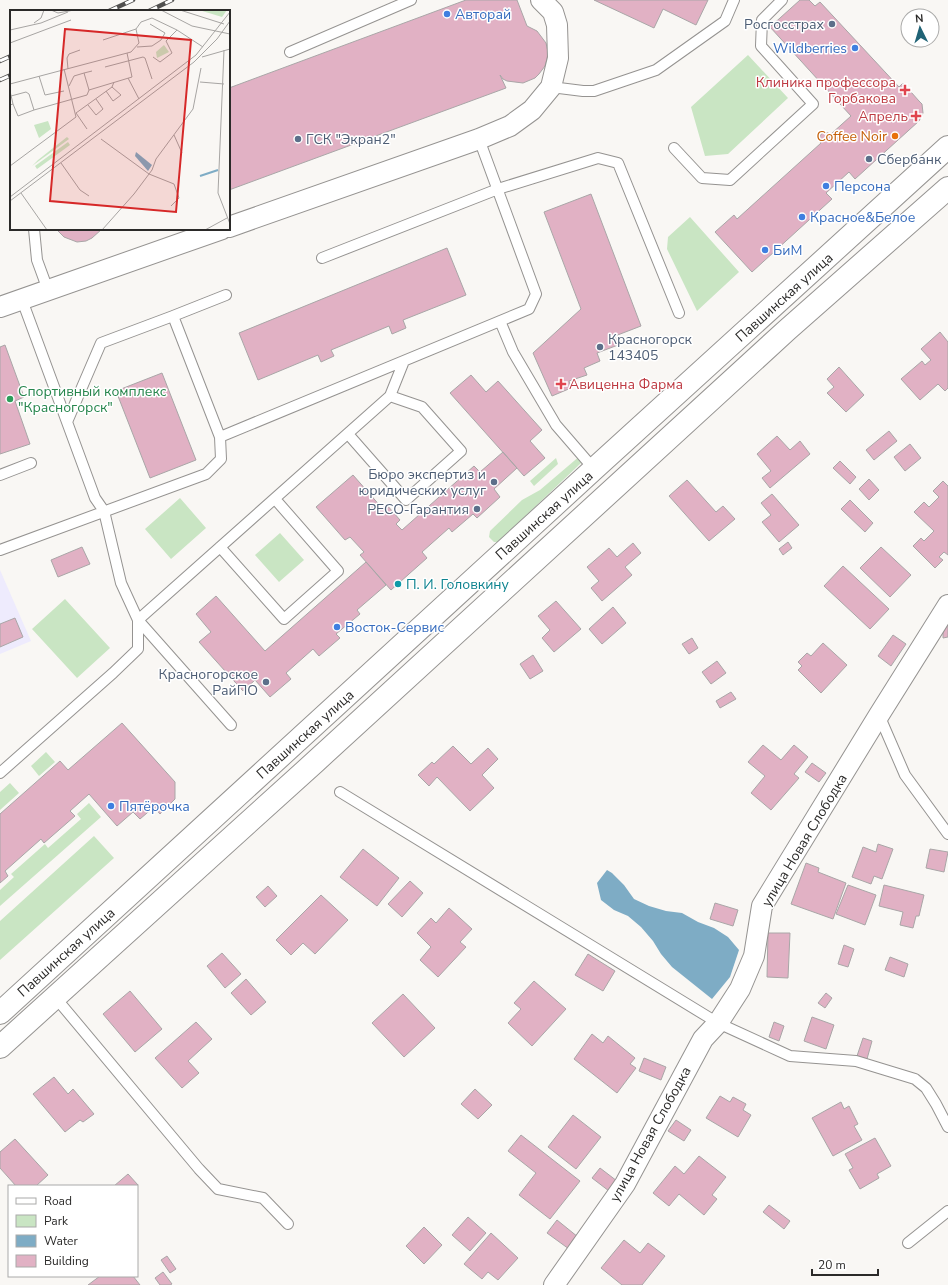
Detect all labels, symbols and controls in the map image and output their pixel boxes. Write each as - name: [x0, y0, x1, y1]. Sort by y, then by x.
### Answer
- place label: Авторай: [455, 5, 511, 24]
- north arrow: [900, 8, 940, 48]
- marker: Авторай: [442, 9, 452, 19]
- inset map: [10, 10, 230, 230]
- text: N: [914, 11, 924, 26]
- place label: Росгосстрах: [744, 15, 825, 34]
- marker: Росгосстрах: [827, 19, 837, 29]
- place label: Wildberries: [773, 39, 847, 58]
- marker: Wildberries: [850, 43, 860, 53]
- place label: Клиника профессора Горбакова: [756, 73, 896, 108]
- marker: Клиника профессора Горбакова: [899, 84, 911, 96]
- place label: Апрель: [858, 107, 908, 126]
- marker: Апрель: [911, 111, 921, 121]
- place label: Coffee Noir: [817, 127, 887, 146]
- place label: ГСК "Экран2": [306, 130, 396, 149]
- marker: Coffee Noir: [890, 131, 900, 141]
- marker: ГСК "Экран2": [293, 134, 303, 144]
- place label: Сбербанк: [877, 150, 942, 169]
- marker: Сбербанк: [864, 154, 874, 164]
- place label: Персона: [834, 177, 891, 196]
- marker: Персона: [821, 181, 831, 191]
- place label: Красное&Белое: [810, 208, 915, 227]
- marker: Красное&Белое: [797, 212, 807, 222]
- place label: БиМ: [773, 241, 802, 260]
- marker: БиМ: [760, 245, 770, 255]
- street label: Павшинская улица: [731, 248, 837, 346]
- place label: Красногорск 143405: [608, 330, 693, 365]
- marker: Красногорск 143405: [595, 342, 605, 352]
- place label: Авиценна Фарма: [569, 375, 683, 394]
- marker: Авиценна Фарма: [556, 379, 566, 389]
- place label: Спортивный комплекс "Красногорск": [18, 382, 167, 417]
- marker: Спортивный комплекс "Красногорск": [5, 394, 15, 404]
- place label: Бюро экспертиз и юридических услуг: [358, 465, 486, 500]
- street label: Павшинская улица: [491, 466, 597, 564]
- marker: Бюро экспертиз и юридических услуг: [489, 477, 499, 487]
- place label: РЕСО-Гарантия: [367, 500, 469, 519]
- marker: РЕСО-Гарантия: [472, 504, 482, 514]
- place label: П. И. Головкину: [406, 575, 510, 594]
- marker: П. И. Головкину: [393, 579, 403, 589]
- place label: Восток-Сервис: [345, 618, 444, 637]
- marker: Восток-Сервис: [332, 622, 342, 632]
- place label: Красногорское РайПО: [159, 665, 258, 700]
- marker: Красногорское РайПО: [261, 677, 271, 687]
- street label: Павшинская улица: [252, 685, 358, 783]
- street label: улица Новая Слободка: [757, 770, 852, 910]
- place label: Пятёрочка: [119, 797, 190, 816]
- marker: Пятёрочка: [106, 801, 116, 811]
- street label: Павшинская улица: [13, 903, 119, 1001]
- street label: улица Новая Слободка: [605, 1063, 696, 1205]
- legend: [8, 1185, 138, 1277]
- text: Road: [44, 1193, 72, 1209]
- text: Park: [44, 1213, 69, 1229]
- text: Water: [44, 1233, 78, 1249]
- scale bar: [812, 1251, 878, 1277]
- text: Building: [44, 1253, 89, 1269]
- text: 20 m: [818, 1257, 846, 1273]

